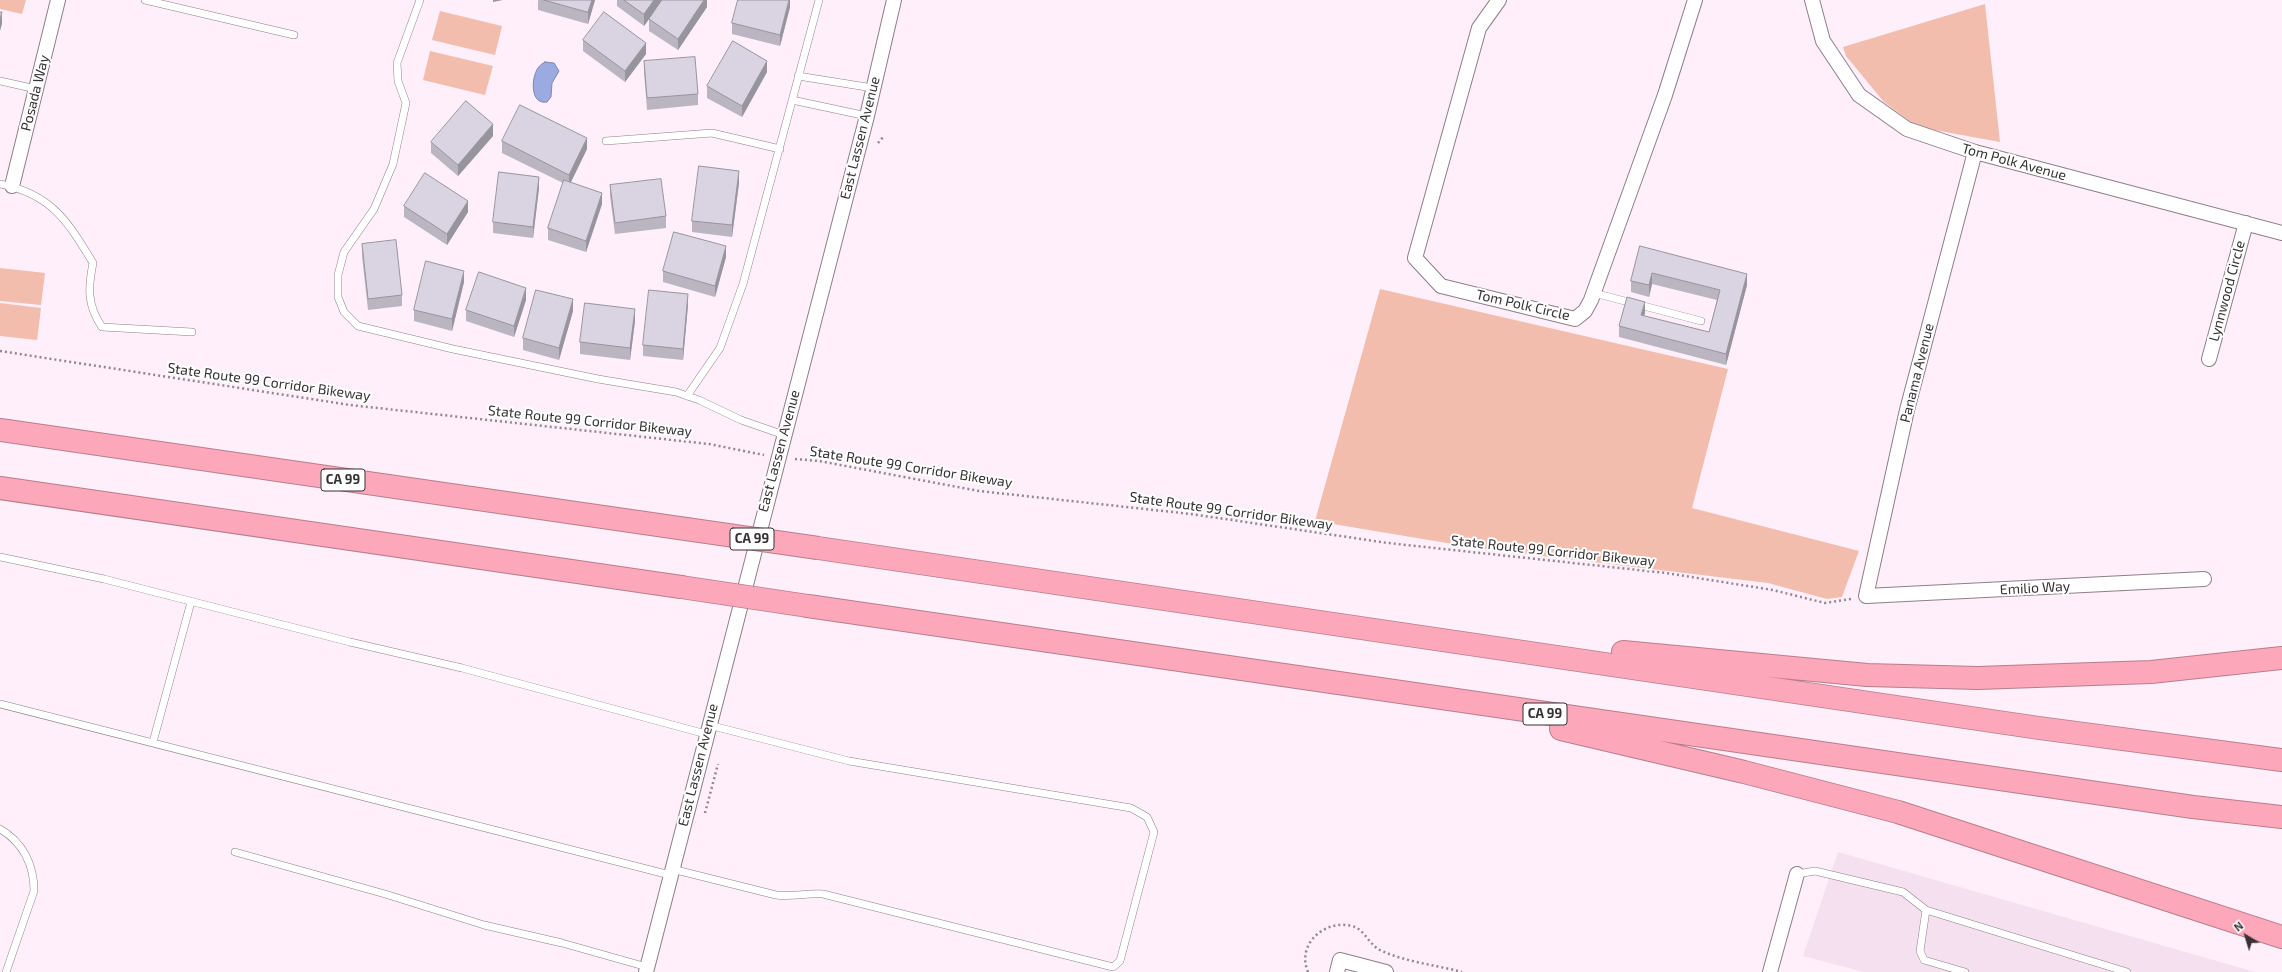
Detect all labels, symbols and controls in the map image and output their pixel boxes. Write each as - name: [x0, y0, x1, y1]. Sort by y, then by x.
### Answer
- street label: Posada Way: [17, 53, 53, 133]
- street label: East Lassen Avenue: [837, 75, 883, 201]
- street label: Tom Polk Avenue: [1960, 140, 2068, 184]
- street label: Lynnwood Circle: [2205, 239, 2249, 343]
- street label: Tom Polk Circle: [1474, 286, 1572, 324]
- street label: Panama Avenue: [1897, 322, 1937, 424]
- street label: State Route 99 Corridor Bikeway: [166, 359, 372, 405]
- street label: East Lassen Avenue: [755, 388, 803, 514]
- street label: State Route 99 Corridor Bikeway: [487, 402, 693, 440]
- street label: State Route 99 Corridor Bikeway: [808, 443, 1014, 491]
- road number: CA 99: [321, 469, 365, 491]
- street label: State Route 99 Corridor Bikeway: [1128, 488, 1334, 534]
- road number: CA 99: [730, 528, 774, 550]
- street label: State Route 99 Corridor Bikeway: [1450, 532, 1656, 570]
- street label: Emilio Way: [1999, 578, 2071, 598]
- street label: East Lassen Avenue: [675, 702, 721, 828]
- road number: CA 99: [1523, 703, 1567, 725]
- north arrow: [2226, 916, 2266, 956]
- text: N: [2231, 919, 2245, 934]

